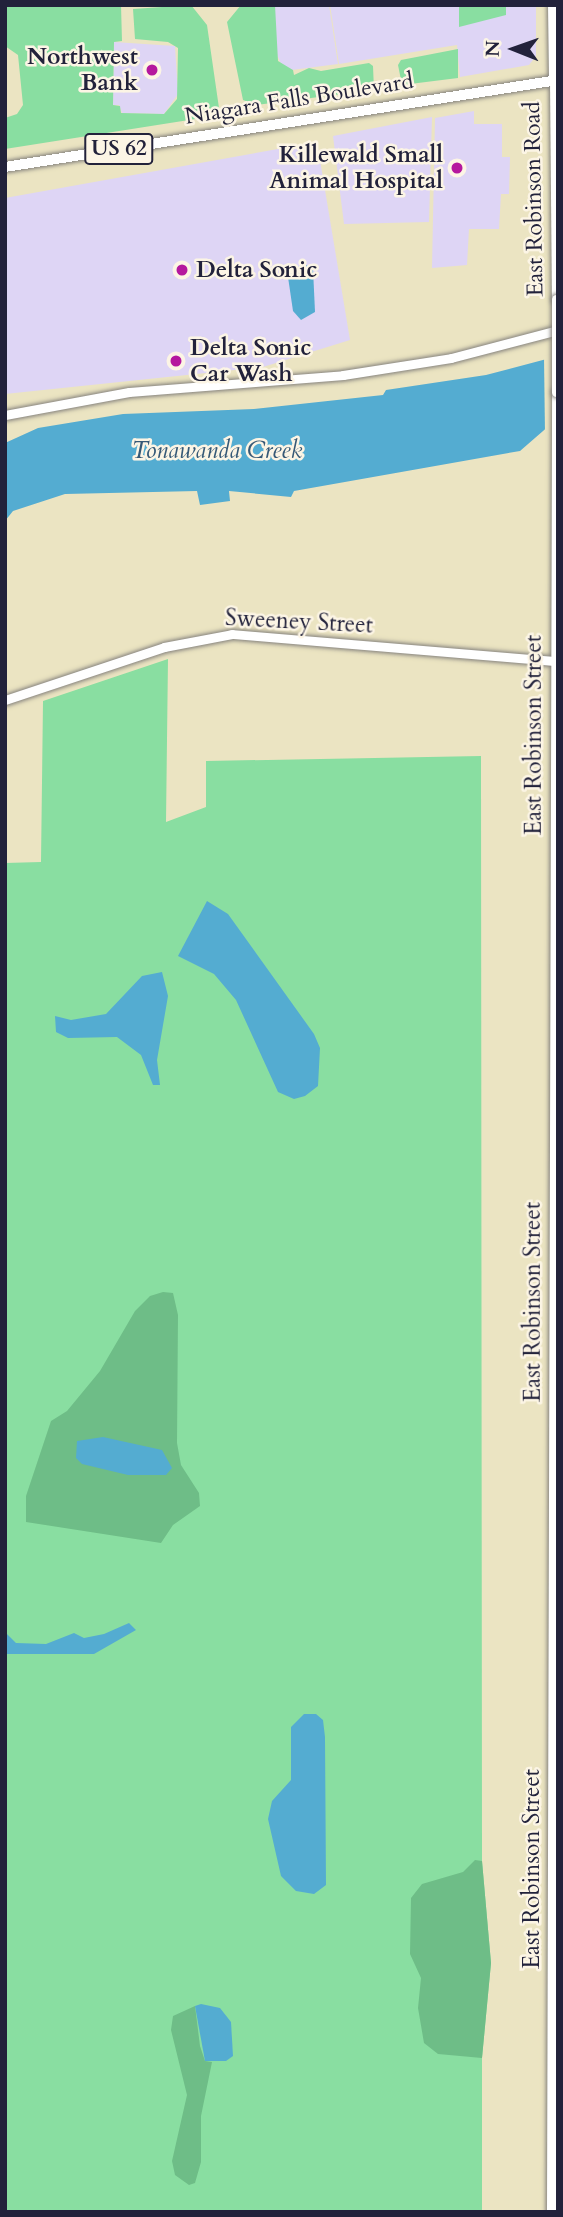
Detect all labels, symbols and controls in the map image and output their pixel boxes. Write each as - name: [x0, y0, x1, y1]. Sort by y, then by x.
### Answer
- north arrow: [479, 14, 549, 84]
- text: N: [480, 40, 506, 57]
- place label: Northwest Bank: [27, 43, 138, 97]
- marker: Northwest Bank: [144, 62, 160, 78]
- street label: Niagara Falls Boulevard: [183, 67, 415, 131]
- street label: East Robinson Road: [518, 101, 550, 297]
- road number: US 62: [84, 132, 154, 166]
- place label: Killewald Small Animal Hospital: [269, 141, 443, 195]
- marker: Killewald Small Animal Hospital: [449, 160, 465, 176]
- place label: Delta Sonic: [196, 256, 317, 284]
- marker: Delta Sonic: [174, 262, 190, 278]
- place label: Delta Sonic Car Wash: [190, 334, 311, 388]
- marker: Delta Sonic Car Wash: [168, 353, 184, 369]
- water label: Tonawanda Creek: [132, 437, 302, 465]
- street label: Sweeney Street: [224, 604, 374, 640]
- street label: East Robinson Street: [520, 635, 548, 835]
- street label: East Robinson Street: [519, 1202, 547, 1402]
- street label: East Robinson Street: [518, 1769, 546, 1969]

